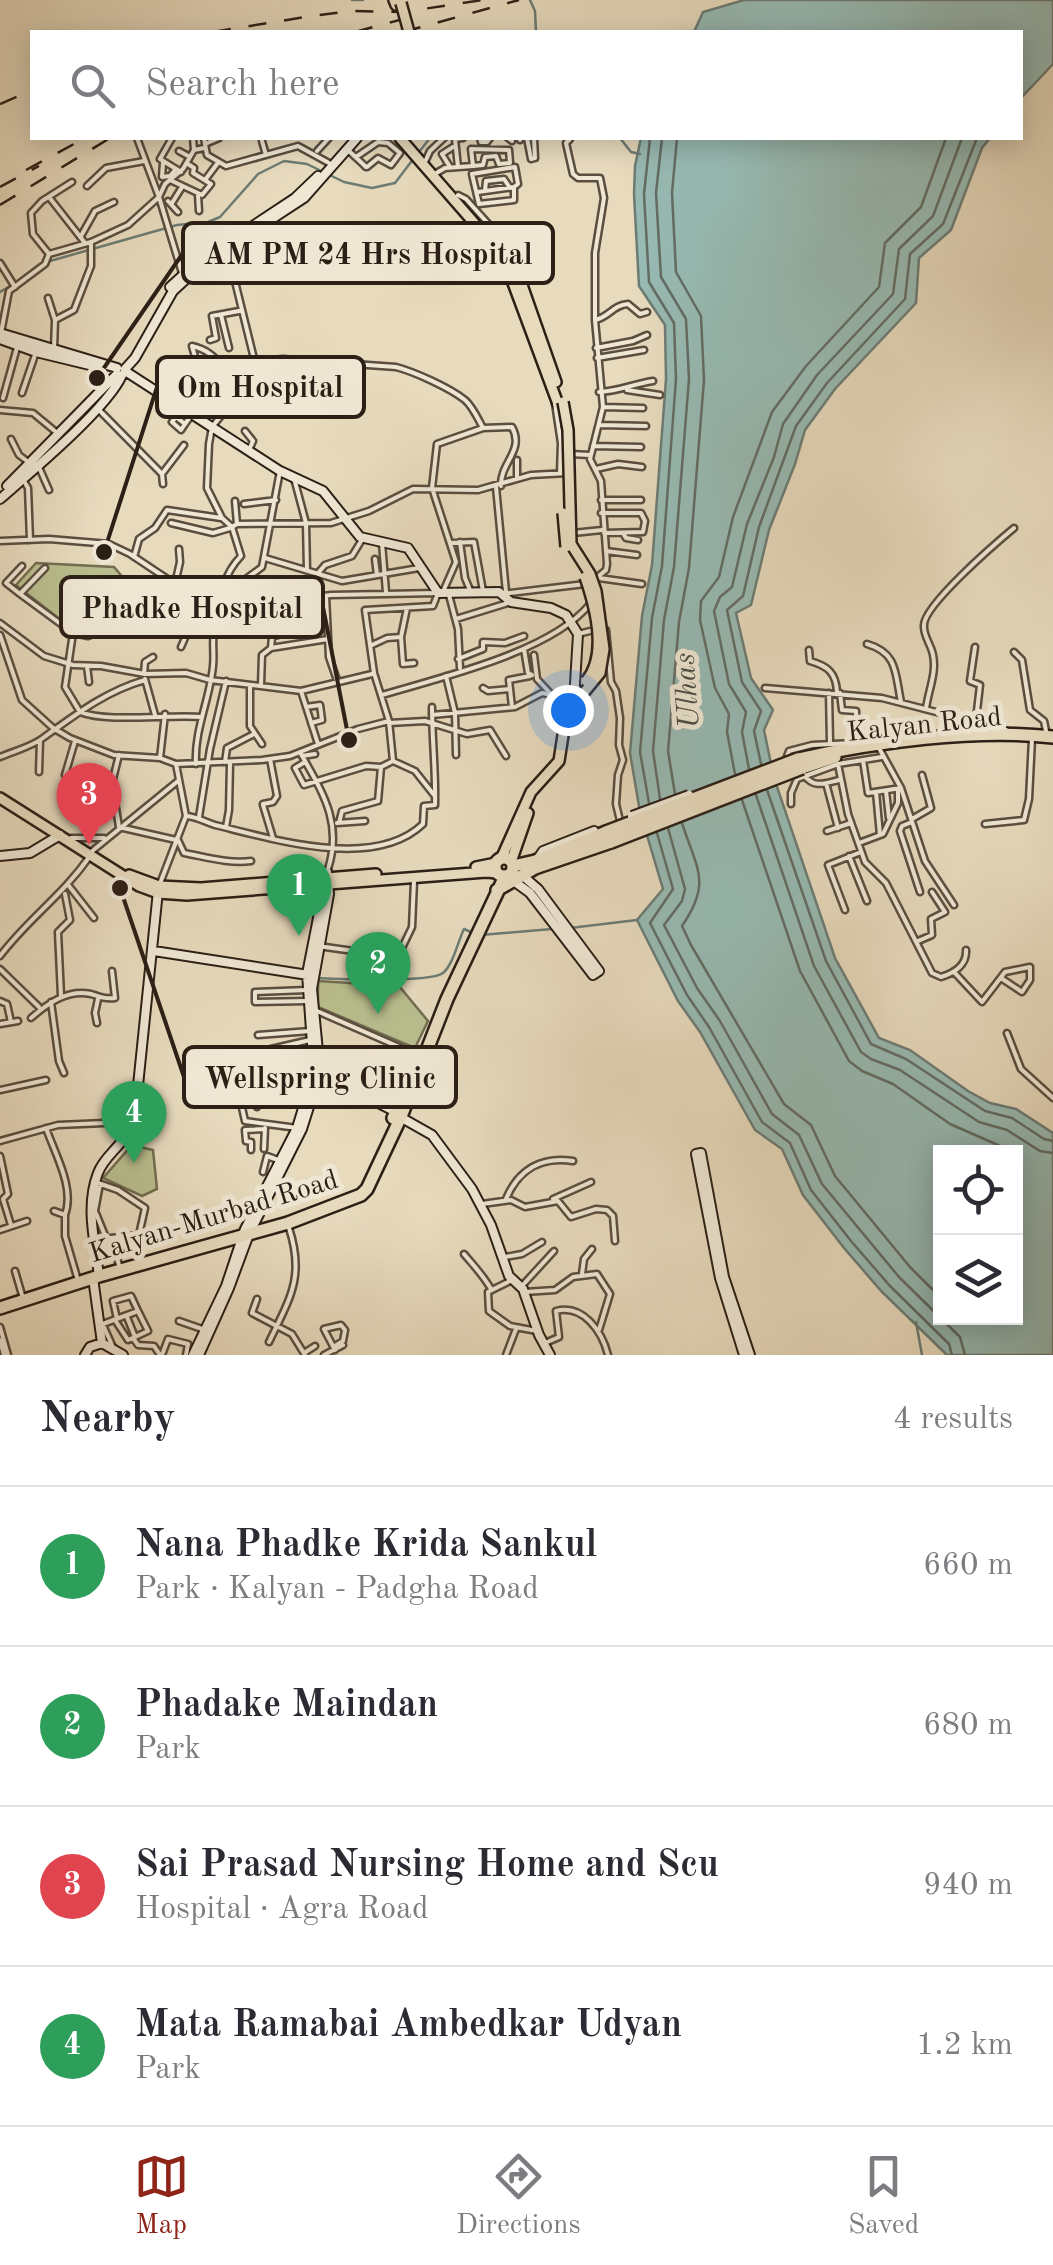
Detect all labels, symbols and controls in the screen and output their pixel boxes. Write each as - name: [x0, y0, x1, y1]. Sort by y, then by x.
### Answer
- search box: [30, 30, 1023, 140]
- icon: search: [65, 58, 120, 113]
- text: Search here: [145, 66, 340, 104]
- callout: AM PM 24 Hrs Hospital: [183, 223, 553, 283]
- text: AM PM 24 Hrs Hospital: [203, 241, 533, 271]
- callout: Om Hospital: [157, 357, 364, 417]
- text: Om Hospital: [176, 374, 344, 404]
- callout: Phadke Hospital: [61, 577, 323, 637]
- text: Phadke Hospital: [81, 595, 303, 625]
- water label: Ulhas: [670, 652, 706, 730]
- your location: [543, 685, 594, 736]
- street label: Kalyan Road: [845, 704, 1003, 748]
- pin: 3: [56, 762, 122, 845]
- pin: 1: [266, 854, 332, 936]
- pin: 2: [346, 932, 410, 1014]
- callout: Wellspring Clinic: [184, 1047, 456, 1107]
- text: Wellspring Clinic: [204, 1065, 436, 1095]
- pin: 4: [102, 1080, 166, 1163]
- map controls: [933, 1145, 1023, 1325]
- button: locate: [933, 1145, 1023, 1235]
- street label: Kalyan-Murbad Road: [86, 1167, 342, 1269]
- button: layers: [933, 1235, 1023, 1325]
- text: Nearby: [40, 1399, 176, 1441]
- text: 4 results: [893, 1404, 1013, 1436]
- text: Nana Phadke Krida Sankul: [135, 1527, 597, 1565]
- text: 1: [63, 1550, 82, 1582]
- text: 660 m: [923, 1550, 1013, 1582]
- text: Park · Kalyan - Padgha Road: [135, 1574, 539, 1606]
- text: Phadake Maindan: [135, 1687, 438, 1725]
- text: 2: [63, 1710, 82, 1742]
- text: 680 m: [923, 1710, 1013, 1742]
- text: Park: [135, 1734, 201, 1766]
- text: Sai Prasad Nursing Home and Scu: [135, 1847, 719, 1885]
- text: 3: [63, 1870, 82, 1902]
- text: 940 m: [923, 1870, 1013, 1902]
- text: Hospital · Agra Road: [135, 1894, 429, 1926]
- text: Mata Ramabai Ambedkar Udyan: [135, 2007, 682, 2045]
- text: 4: [63, 2030, 82, 2062]
- text: 1.2 km: [916, 2030, 1013, 2062]
- text: Park: [135, 2054, 201, 2086]
- tab: Map: [134, 2149, 189, 2244]
- tab: Directions: [456, 2149, 581, 2244]
- tab: Saved: [848, 2149, 919, 2244]

